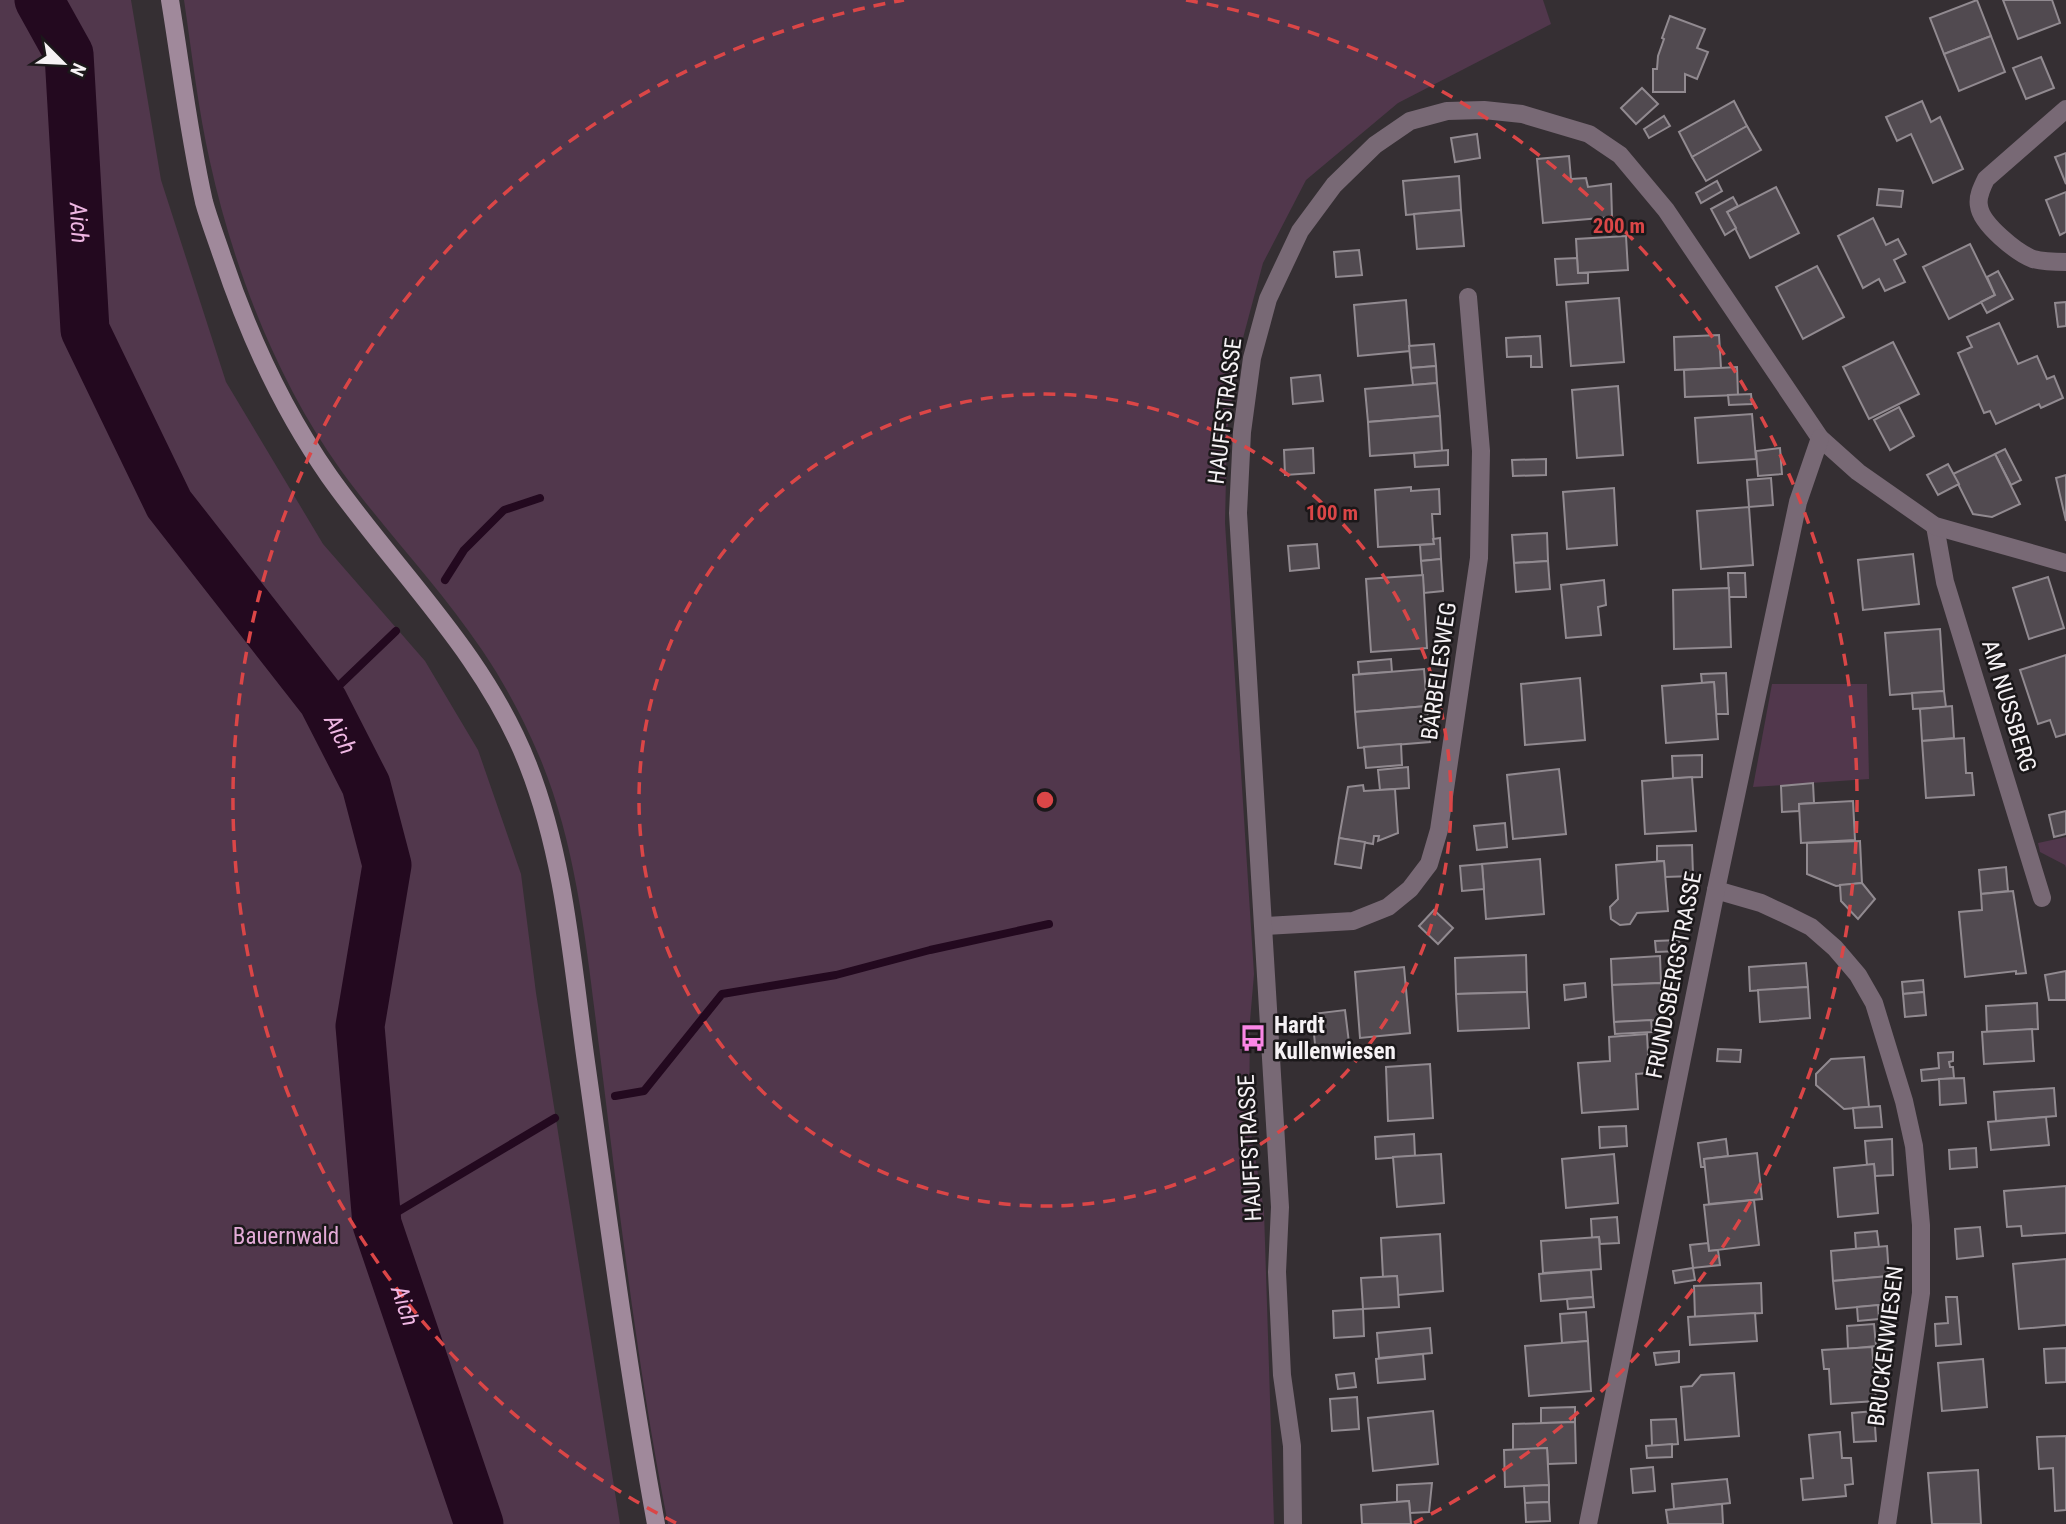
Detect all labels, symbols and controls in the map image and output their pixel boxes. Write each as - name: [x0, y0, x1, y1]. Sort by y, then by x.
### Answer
- north arrow: [28, 28, 98, 98]
- text: N: [65, 60, 91, 80]
- water label: Aich: [64, 201, 94, 244]
- text: 200 m: [1593, 214, 1645, 238]
- street label: HAUFFSTRASSE: [1203, 336, 1247, 486]
- text: 100 m: [1306, 501, 1358, 525]
- street label: BÄRBELESWEG: [1416, 600, 1462, 742]
- street label: AM NUSSBERG: [1976, 637, 2042, 775]
- water label: Aich: [318, 709, 362, 759]
- centre of rings: [1033, 788, 1057, 812]
- street label: FRUNDSBERGSTRASSE: [1641, 869, 1707, 1081]
- place label: Hardt Kullenwiesen: [1274, 1012, 1396, 1065]
- bus stop icon: Hardt Kullenwiesen: [1238, 1023, 1268, 1053]
- street label: HAUFFSTRASSE: [1233, 1074, 1267, 1222]
- park label: Bauernwald: [233, 1223, 339, 1250]
- street label: BRUCKENWIESEN: [1863, 1264, 1909, 1428]
- water label: Aich: [385, 1281, 425, 1330]

